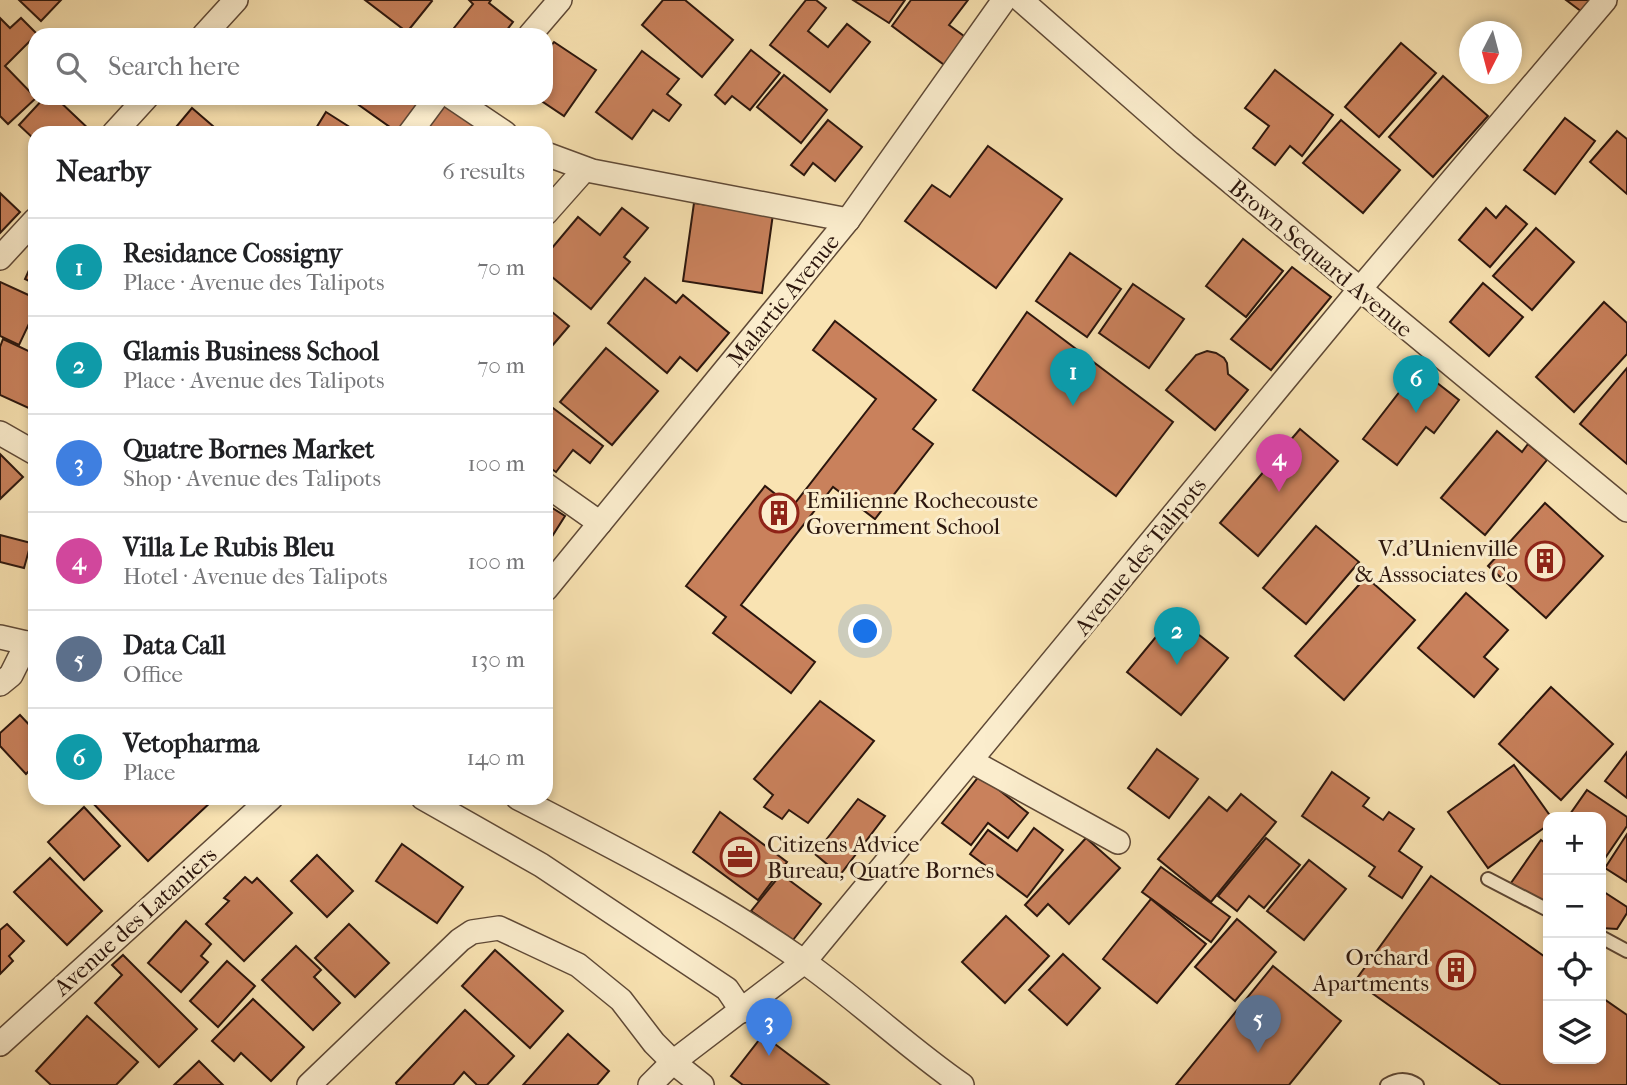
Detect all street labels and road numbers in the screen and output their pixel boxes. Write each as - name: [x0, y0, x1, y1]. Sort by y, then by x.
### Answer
- street label: Brown Sequard Avenue: [1223, 174, 1418, 343]
- street label: Malartic Avenue: [722, 229, 845, 372]
- street label: Avenue des Talipots: [1068, 472, 1212, 641]
- street label: Avenue des Lataniers: [48, 841, 222, 1002]

